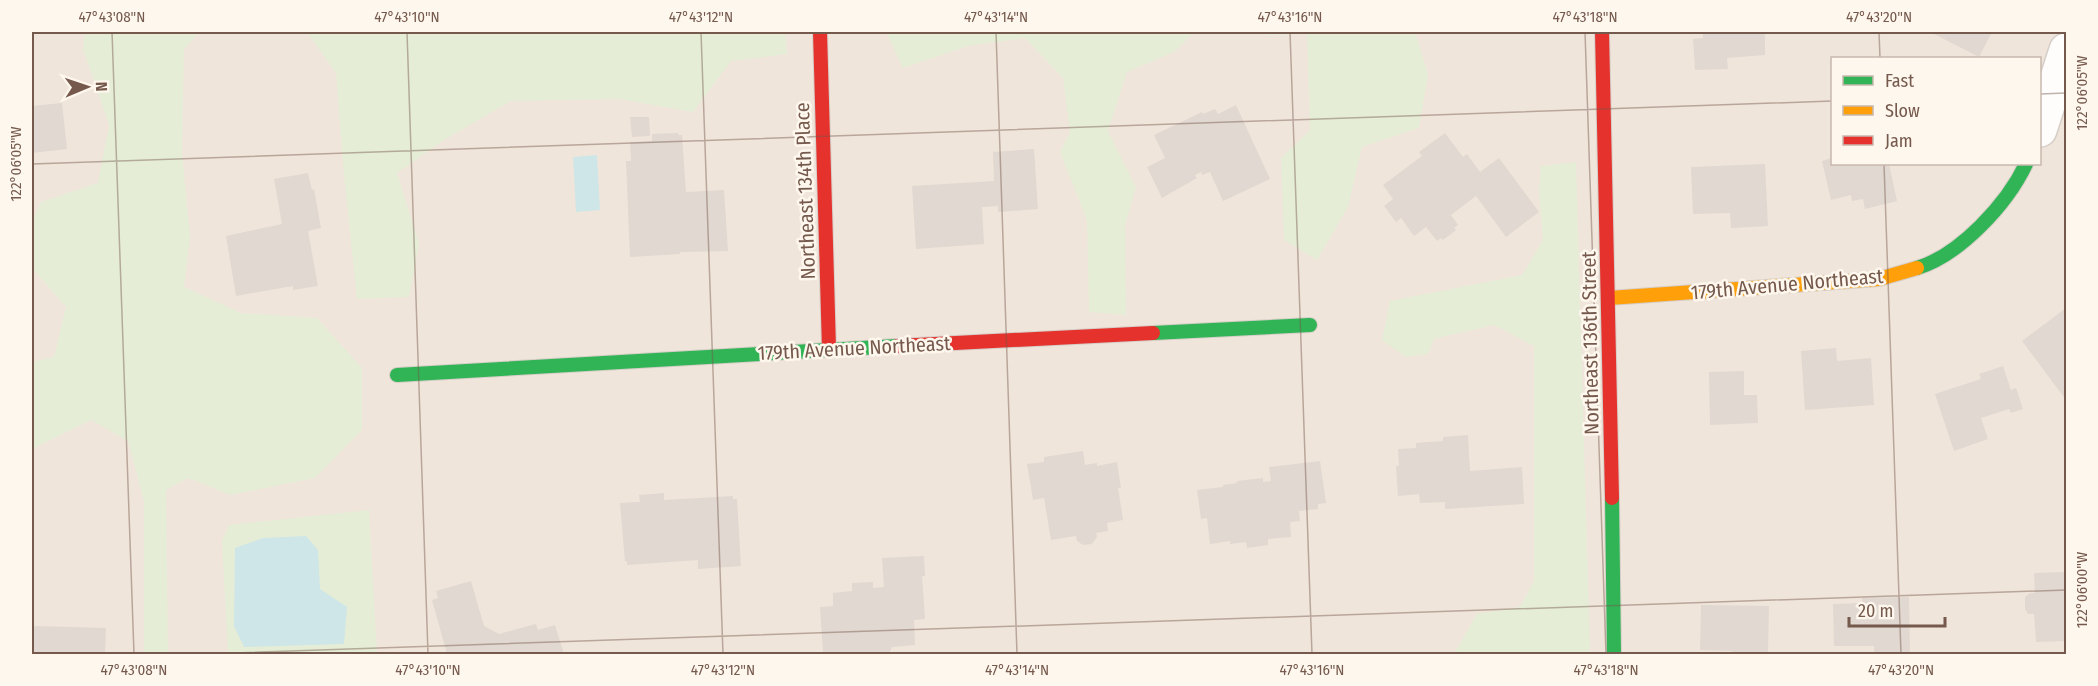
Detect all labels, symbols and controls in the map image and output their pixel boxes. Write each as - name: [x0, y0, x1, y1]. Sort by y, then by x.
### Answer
- text: 47°43'08"N: [79, 8, 145, 26]
- text: 47°43'10"N: [374, 8, 440, 26]
- text: 47°43'12"N: [669, 8, 733, 26]
- text: 47°43'14"N: [964, 8, 1028, 26]
- text: 47°43'16"N: [1258, 8, 1322, 26]
- text: 47°43'18"N: [1553, 8, 1617, 26]
- text: 47°43'20"N: [1846, 8, 1912, 26]
- text: 122°06'05"W: [2073, 55, 2091, 131]
- north arrow: [57, 57, 117, 117]
- legend: [1831, 57, 2041, 165]
- text: Fast: [1885, 70, 1914, 92]
- text: N: [92, 81, 111, 92]
- text: Slow: [1885, 100, 1920, 122]
- street label: Northeast 134th Place: [790, 102, 820, 280]
- text: 122°06'05"W: [7, 126, 25, 202]
- text: Jam: [1885, 130, 1913, 152]
- street label: Northeast 136th Street: [1576, 251, 1604, 435]
- street label: 179th Avenue Northeast: [1690, 264, 1885, 304]
- street label: 179th Avenue Northeast: [757, 331, 951, 365]
- text: 122°06'00"W: [2073, 552, 2091, 628]
- scale bar: [1849, 590, 1945, 628]
- text: 20 m: [1858, 600, 1893, 622]
- text: 47°43'08"N: [101, 661, 167, 679]
- text: 47°43'10"N: [395, 661, 461, 679]
- text: 47°43'12"N: [691, 661, 755, 679]
- text: 47°43'14"N: [985, 661, 1049, 679]
- text: 47°43'16"N: [1280, 661, 1344, 679]
- text: 47°43'18"N: [1574, 661, 1638, 679]
- text: 47°43'20"N: [1868, 661, 1934, 679]

